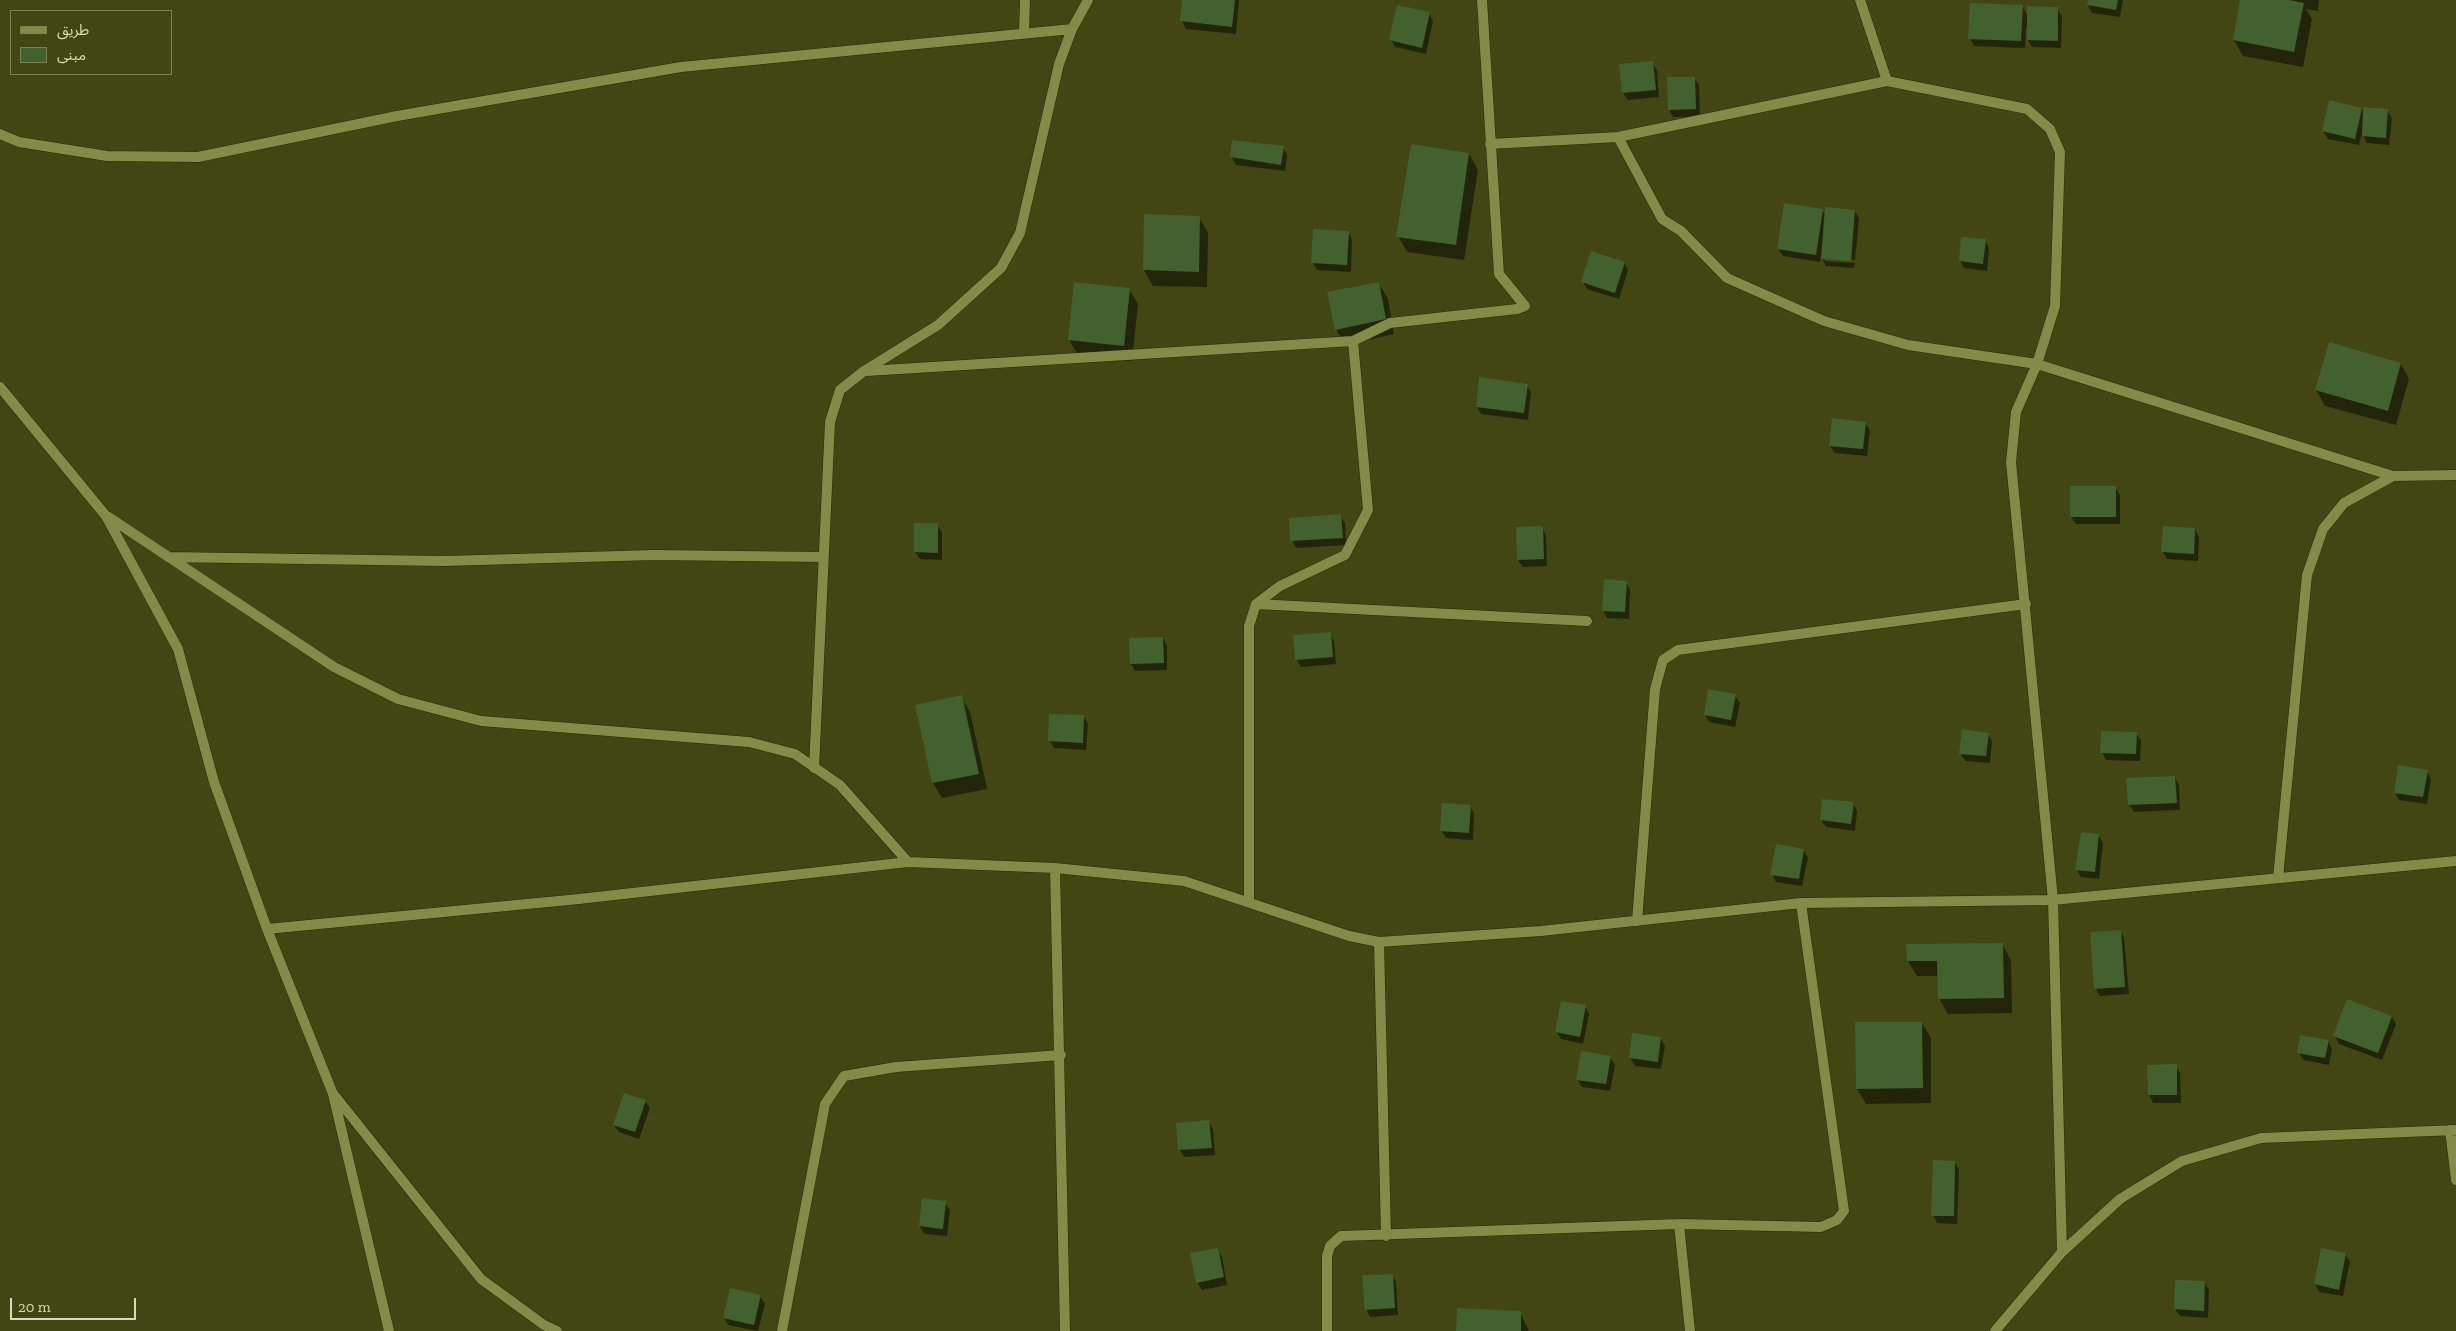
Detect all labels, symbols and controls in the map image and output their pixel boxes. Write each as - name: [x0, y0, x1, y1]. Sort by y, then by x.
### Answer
- legend: [10, 10, 172, 75]
- text: طريق: [57, 21, 89, 39]
- text: مبنى: [57, 46, 86, 64]
- scale bar: [12, 1288, 139, 1320]
- text: 20 m: [18, 1298, 51, 1316]

